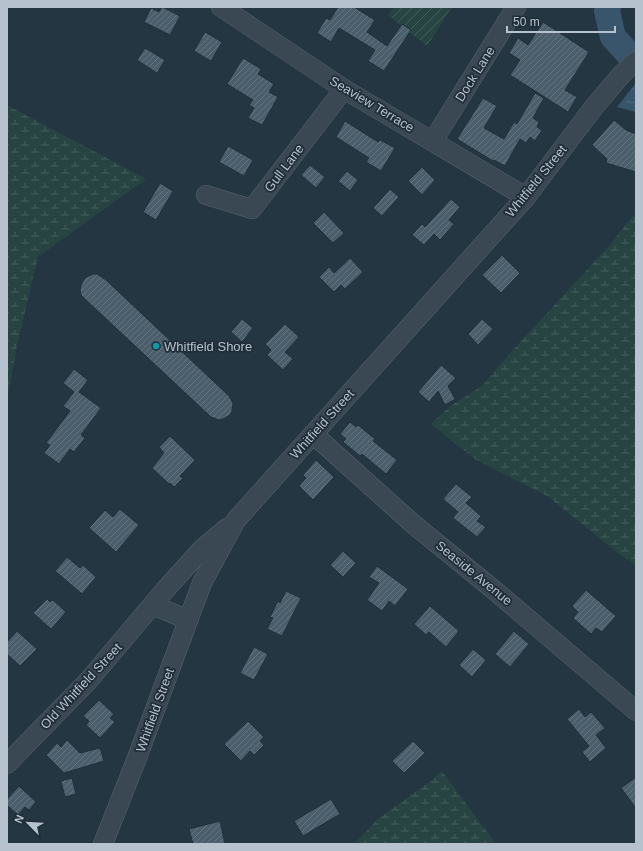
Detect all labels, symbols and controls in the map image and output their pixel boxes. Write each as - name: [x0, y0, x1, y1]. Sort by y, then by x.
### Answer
- scale bar: [507, 8, 615, 34]
- text: 50 m: [513, 15, 540, 29]
- street label: Dock Lane: [452, 44, 498, 104]
- street label: Seaview Terrace: [327, 73, 417, 135]
- street label: Gull Lane: [261, 141, 307, 195]
- street label: Whitfield Street: [502, 142, 570, 220]
- place label: Whitfield Shore: [164, 339, 252, 354]
- marker: Whitfield Shore: [151, 341, 161, 351]
- street label: Whitfield Street: [287, 386, 357, 462]
- street label: Seaside Avenue: [433, 538, 515, 608]
- street label: Old Whitfield Street: [37, 640, 125, 732]
- street label: Whitfield Street: [133, 666, 177, 754]
- north arrow: [8, 803, 48, 843]
- text: N: [12, 813, 26, 825]

